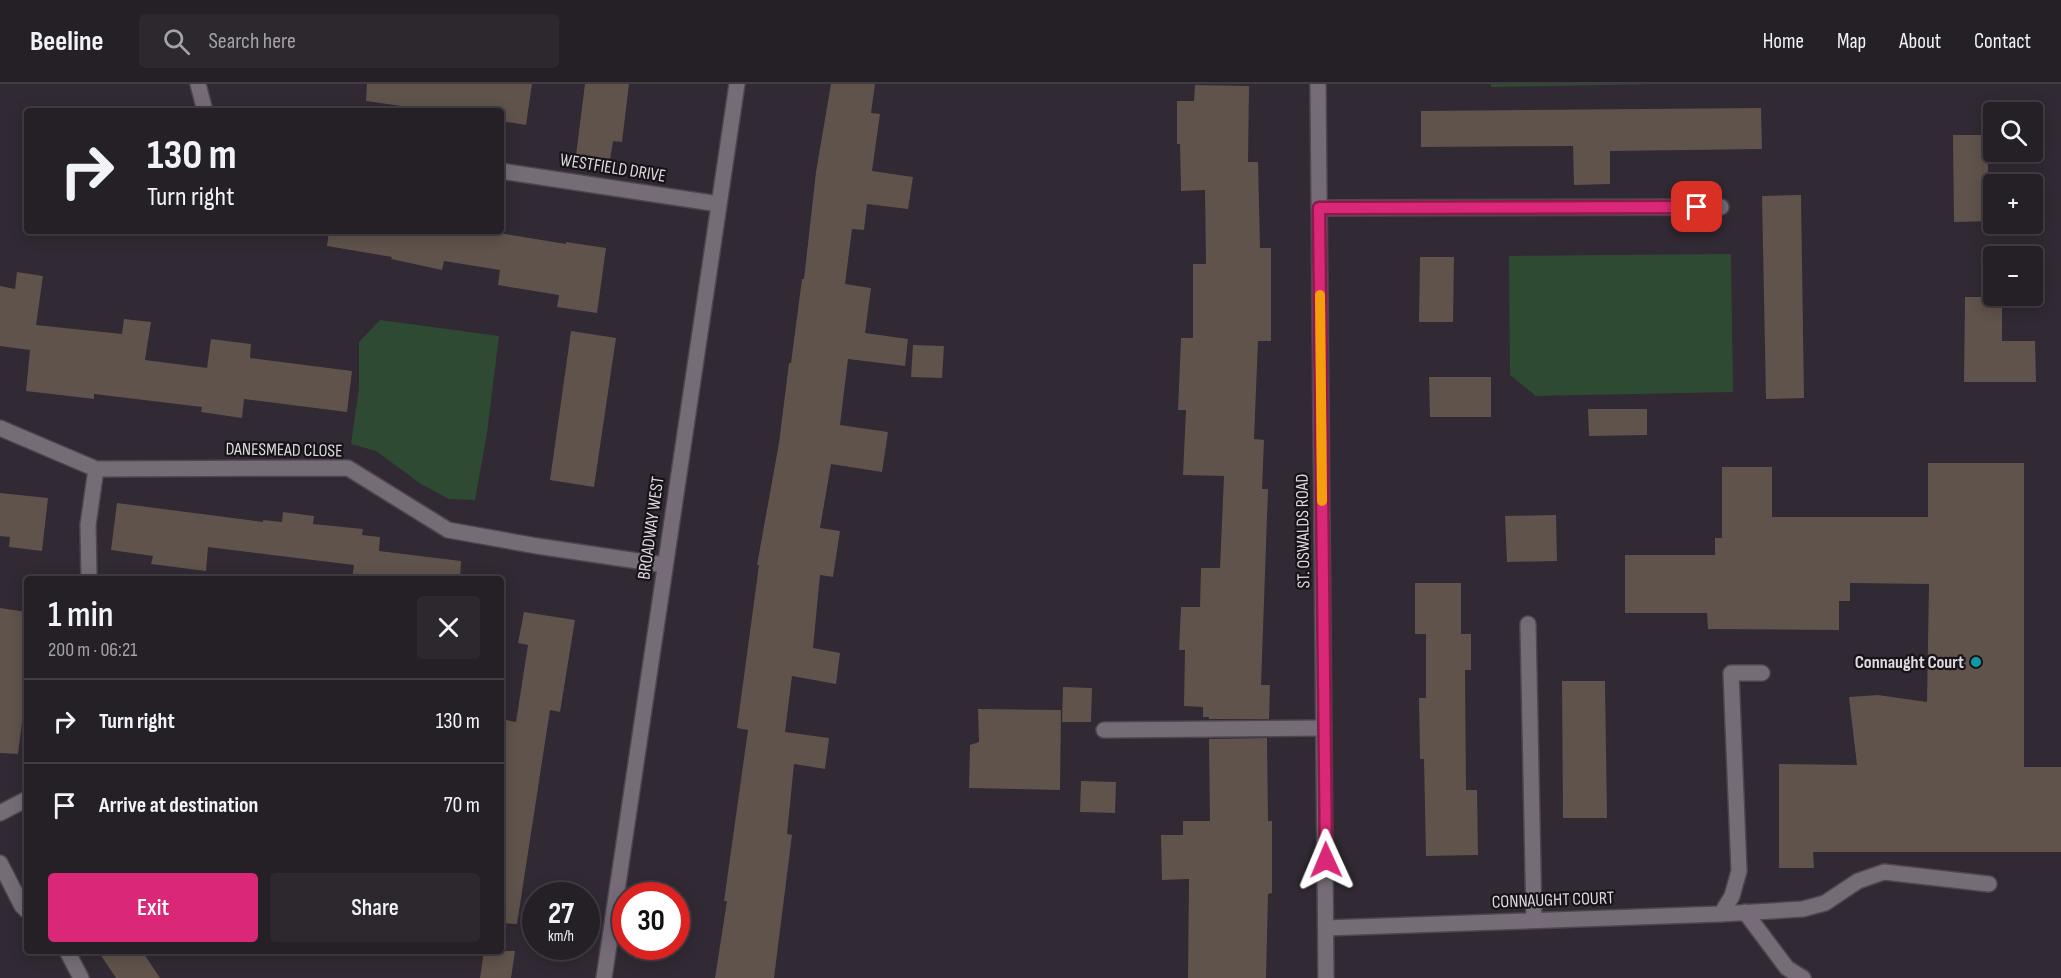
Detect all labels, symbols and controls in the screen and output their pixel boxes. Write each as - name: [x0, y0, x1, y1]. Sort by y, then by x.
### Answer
- search box: [139, 14, 559, 68]
- text: Beeline: [30, 25, 103, 58]
- icon: search: [160, 25, 193, 58]
- text: Search here: [208, 28, 296, 55]
- text: Home: [1763, 29, 1804, 54]
- text: Map: [1837, 29, 1866, 54]
- text: About: [1899, 29, 1941, 54]
- text: Contact: [1974, 29, 2031, 54]
- map controls: [1983, 102, 2043, 306]
- button: search: [1983, 102, 2043, 162]
- text: 130 m: [147, 130, 237, 181]
- icon: right: [48, 132, 126, 210]
- street label: WESTFIELD DRIVE: [559, 149, 667, 187]
- button: +: [1983, 174, 2043, 234]
- text: Turn right: [147, 181, 234, 213]
- pin: [1671, 181, 1722, 232]
- icon: arrive: [1680, 190, 1713, 223]
- button: −: [1983, 246, 2043, 306]
- street label: DANESMEAD CLOSE: [225, 438, 343, 462]
- street label: ST. OSWALDS ROAD: [1292, 473, 1314, 589]
- street label: BROADWAY WEST: [633, 475, 669, 581]
- text: 1 min: [48, 594, 113, 637]
- button: close: [417, 596, 480, 659]
- text: 200 m · 06:21: [48, 638, 137, 662]
- place label: Connaught Court: [1855, 652, 1964, 673]
- marker: Connaught Court: [1969, 655, 1983, 669]
- icon: right: [48, 705, 81, 738]
- text: Turn right: [99, 708, 175, 735]
- text: 130 m: [436, 708, 480, 735]
- icon: arrive: [48, 789, 81, 822]
- text: Arrive at destination: [99, 792, 258, 819]
- text: 70 m: [444, 792, 480, 819]
- position arrow: [1294, 828, 1358, 892]
- button: Exit: [48, 873, 258, 942]
- button: Share: [270, 873, 480, 942]
- speed limit sign: 30: [612, 882, 690, 960]
- street label: CONNAUGHT COURT: [1491, 887, 1615, 913]
- text: 27: [548, 896, 574, 932]
- text: km/h: [548, 927, 574, 946]

